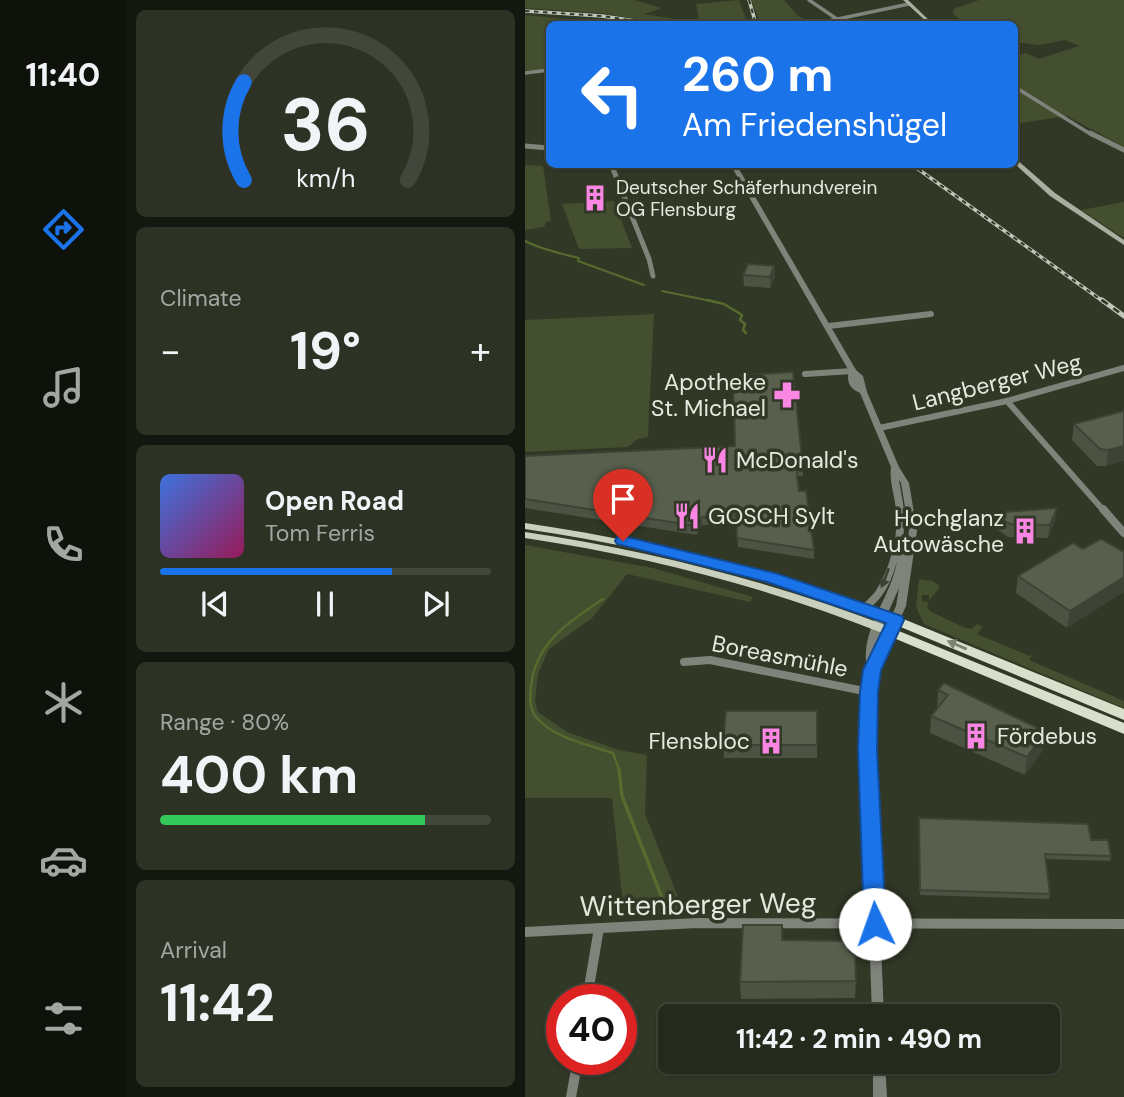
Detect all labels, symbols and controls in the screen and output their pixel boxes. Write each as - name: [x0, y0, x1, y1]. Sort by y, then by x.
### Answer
- text: 260 m: [682, 42, 833, 106]
- icon: left: [567, 49, 658, 140]
- text: 11:40: [26, 54, 100, 96]
- text: 36: [280, 78, 371, 173]
- text: Am Friedenshügel: [682, 104, 947, 146]
- text: km/h: [296, 162, 355, 195]
- place label: Deutscher Schäferhundverein OG Flensburg: [616, 175, 877, 222]
- building icon: Deutscher Schäferhundverein OG Flensburg: [580, 183, 610, 213]
- icon: directions: [39, 205, 88, 254]
- text: Climate: [160, 283, 242, 313]
- text: 19°: [290, 317, 361, 385]
- text: −: [160, 326, 181, 376]
- text: +: [470, 326, 491, 376]
- street label: Langberger Weg: [909, 346, 1085, 418]
- icon: music: [39, 363, 88, 412]
- place label: Apotheke St. Michael: [651, 367, 766, 423]
- pharmacy icon: Apotheke St. Michael: [772, 380, 802, 410]
- restaurant icon: McDonald's: [700, 445, 730, 475]
- place label: McDonald's: [736, 445, 858, 475]
- pin: [593, 469, 653, 541]
- icon: arrive: [604, 480, 642, 518]
- text: Open Road: [265, 484, 404, 518]
- restaurant icon: GOSCH Sylt: [672, 501, 702, 531]
- place label: GOSCH Sylt: [708, 501, 835, 531]
- place label: Hochglanz Autowäsche: [873, 503, 1004, 559]
- building icon: Hochglanz Autowäsche: [1010, 516, 1040, 546]
- text: Tom Ferris: [265, 518, 375, 548]
- icon: phone: [39, 520, 88, 569]
- one-way arrow: [880, 567, 891, 588]
- icon: previous: [196, 585, 234, 623]
- icon: pause: [306, 585, 344, 623]
- icon: next: [417, 585, 455, 623]
- street label: Boreasmühle: [710, 628, 850, 684]
- one-way arrow: [946, 640, 967, 651]
- icon: climate: [39, 678, 88, 727]
- text: Range · 80%: [160, 707, 289, 737]
- building icon: Fördebus: [961, 721, 991, 751]
- place label: Fördebus: [997, 721, 1097, 751]
- place label: Flensbloc: [648, 726, 750, 756]
- building icon: Flensbloc: [756, 726, 786, 756]
- text: 400 km: [160, 741, 358, 809]
- icon: car: [39, 836, 88, 885]
- street label: Wittenberger Weg: [579, 884, 817, 925]
- position arrow: [838, 887, 912, 961]
- text: Arrival: [160, 935, 227, 965]
- text: 11:42: [160, 969, 275, 1037]
- speed limit sign: 40: [546, 984, 637, 1075]
- icon: filters: [39, 994, 88, 1043]
- text: 11:42 · 2 min · 490 m: [736, 1022, 982, 1056]

